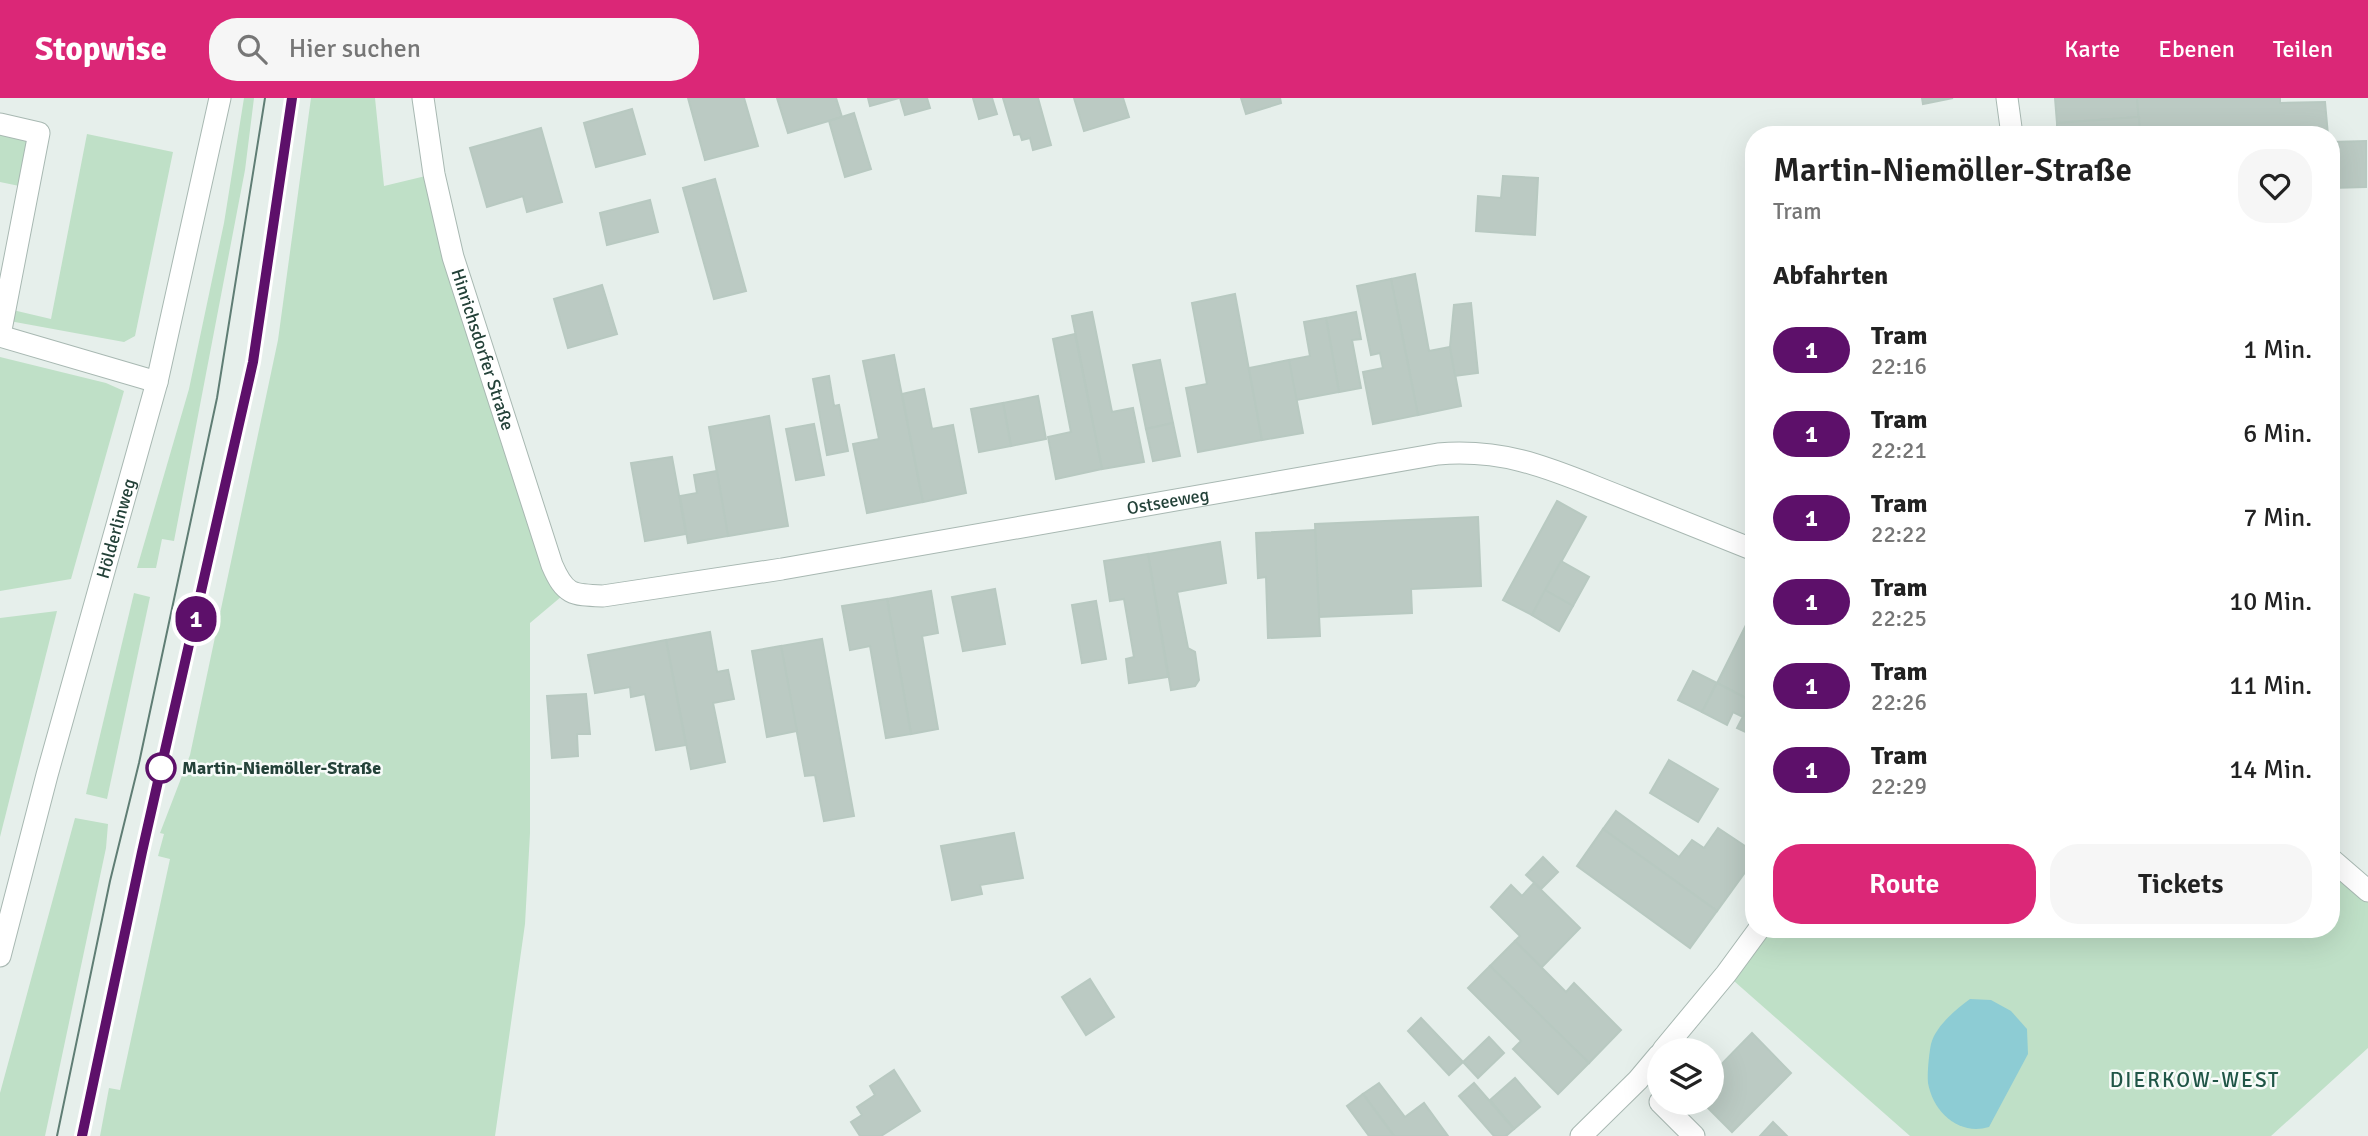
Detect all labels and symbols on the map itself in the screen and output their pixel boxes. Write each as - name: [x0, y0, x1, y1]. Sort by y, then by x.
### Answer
- street label: Hinrichsdorfer Straße: [446, 266, 519, 433]
- street label: Hölderlinweg: [92, 476, 140, 581]
- street label: Ostseeweg: [1125, 483, 1211, 519]
- line badge: 1: [173, 596, 219, 642]
- marker: Martin-Niemöller-Straße: [146, 753, 176, 783]
- place label: Martin-Niemöller-Straße: [182, 757, 381, 779]
- district label: DIERKOW-WEST: [2110, 1067, 2280, 1093]

